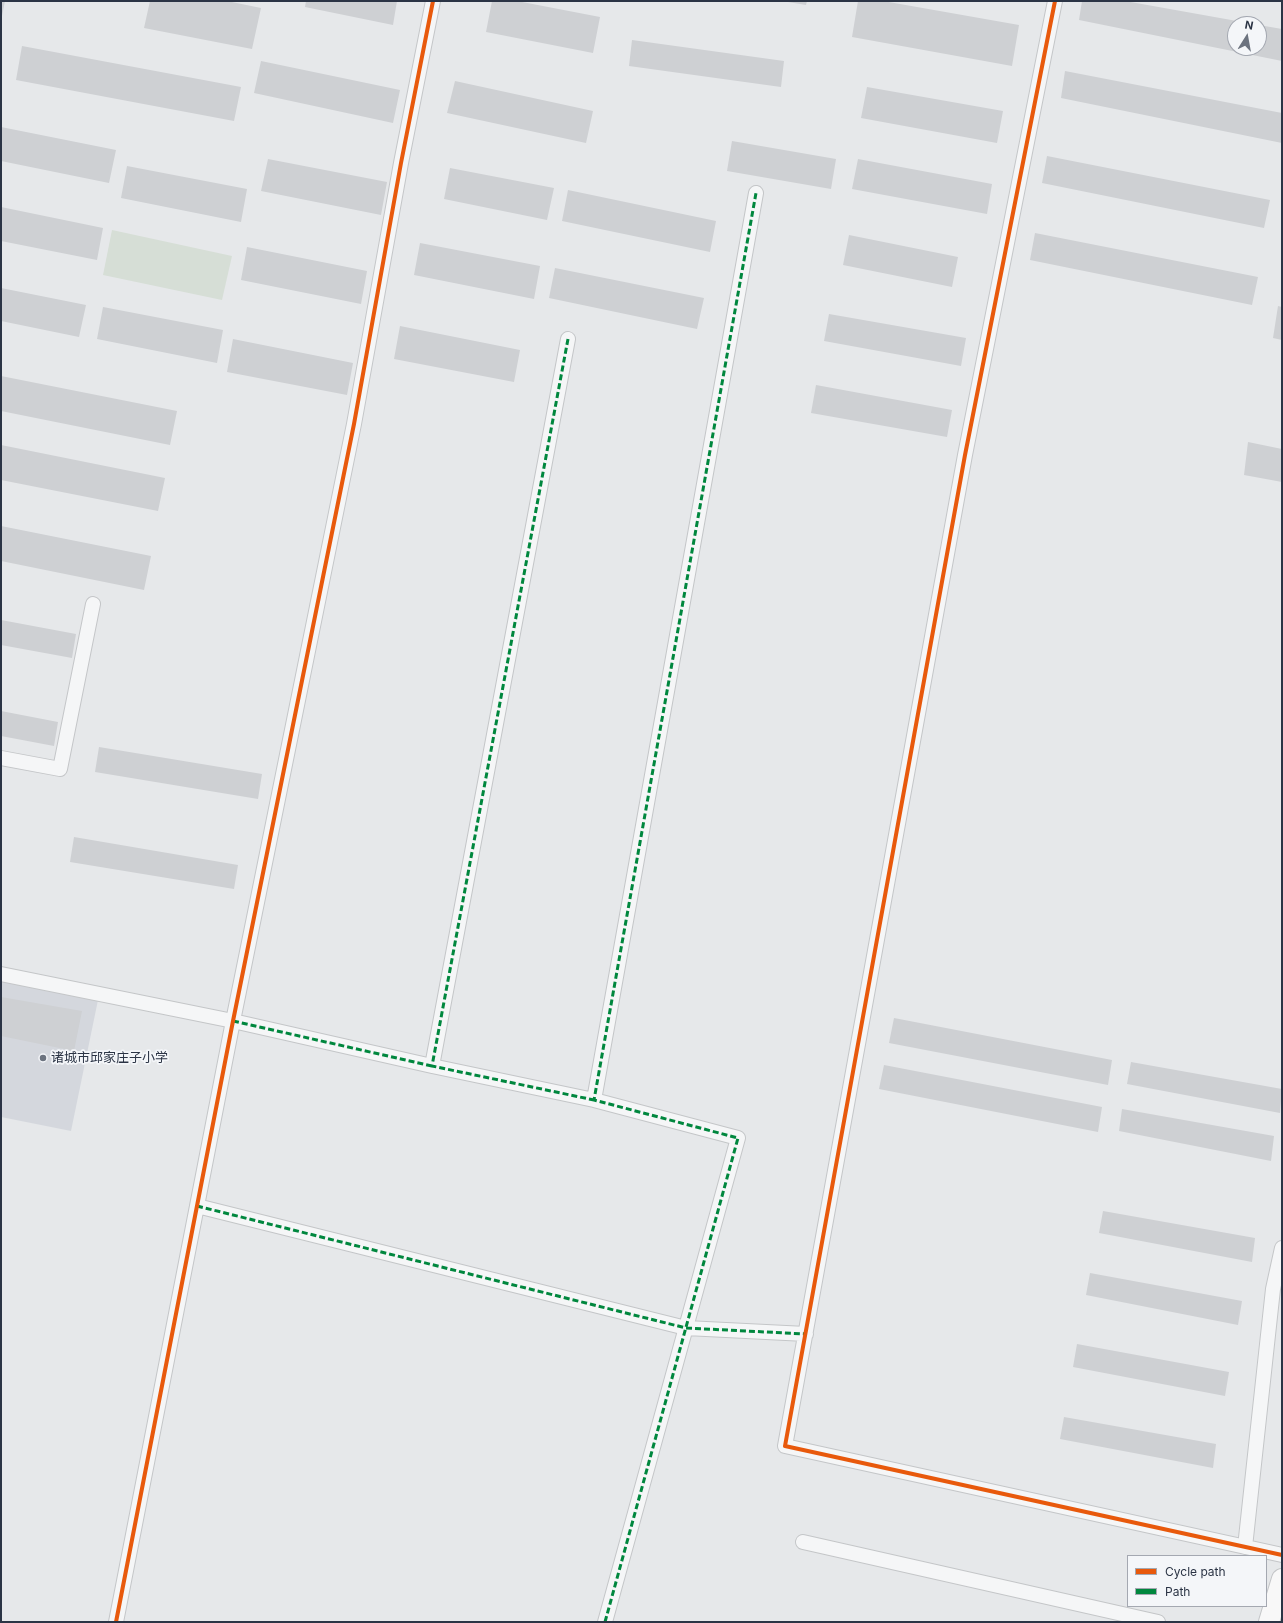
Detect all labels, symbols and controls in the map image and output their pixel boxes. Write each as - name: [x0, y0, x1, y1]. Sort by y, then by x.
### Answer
- north arrow: [1227, 16, 1267, 56]
- text: N: [1244, 18, 1255, 33]
- place label: 诸城市邱家庄子小学: [51, 1050, 168, 1066]
- marker: 诸城市邱家庄子小学: [38, 1053, 48, 1063]
- legend: [1127, 1555, 1267, 1607]
- text: Cycle path: [1165, 1564, 1226, 1579]
- text: Path: [1165, 1584, 1190, 1599]

